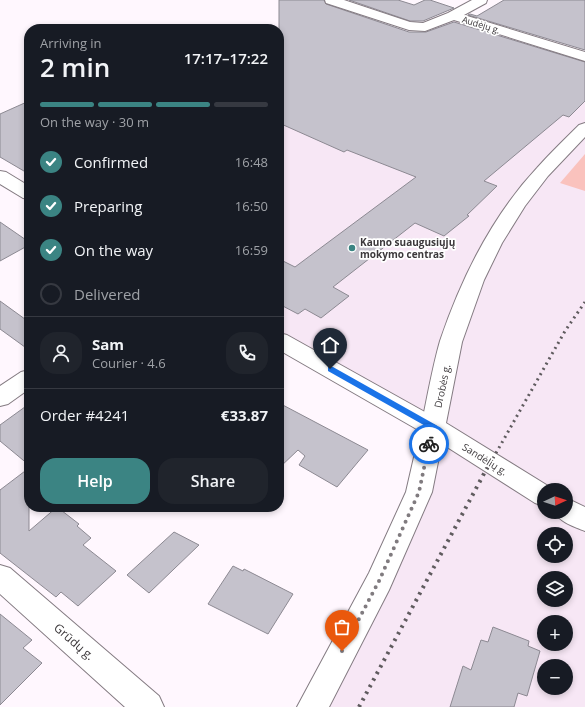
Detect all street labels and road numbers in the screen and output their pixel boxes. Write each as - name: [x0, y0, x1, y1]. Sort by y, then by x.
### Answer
- street label: Audėjų g.: [461, 13, 502, 36]
- street label: Drobės g.: [431, 363, 453, 409]
- street label: Sandėlių g.: [460, 440, 510, 478]
- street label: Grūdų g.: [50, 619, 98, 664]

